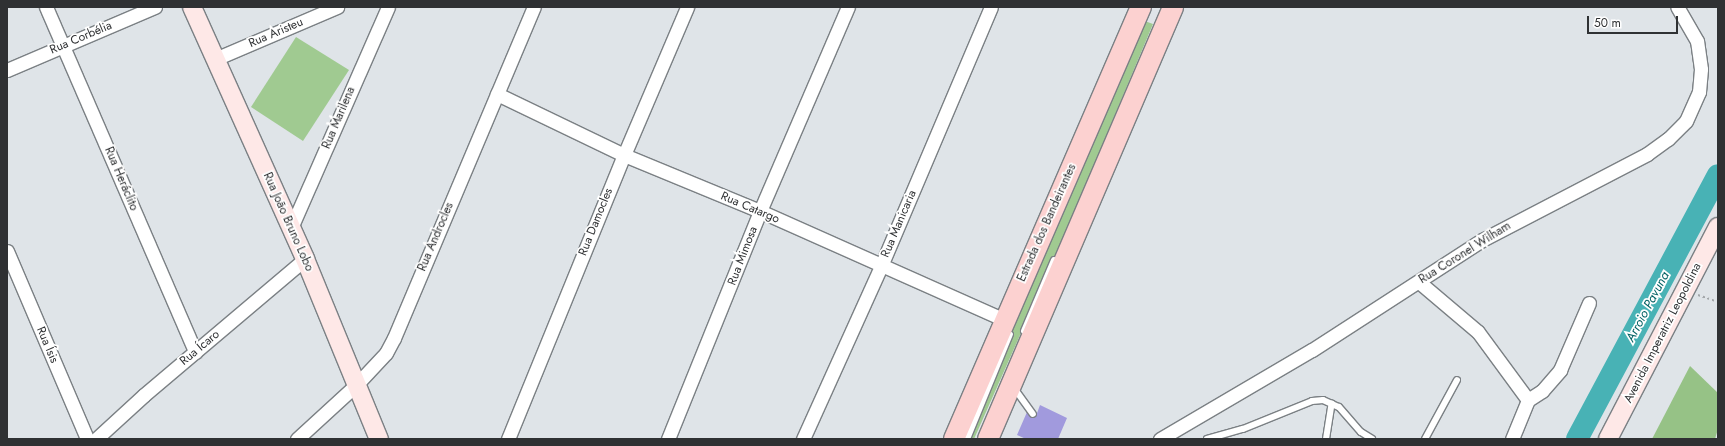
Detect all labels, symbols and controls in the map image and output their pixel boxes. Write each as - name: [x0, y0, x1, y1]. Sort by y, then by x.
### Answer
- scale bar: [1589, 8, 1680, 34]
- text: 50 m: [1594, 14, 1621, 32]
- street label: Rua Aristeu: [247, 15, 305, 51]
- street label: Rua Corbélia: [48, 18, 114, 58]
- street label: Rua Marilena: [319, 85, 359, 151]
- street label: Rua Heráclito: [101, 145, 141, 213]
- street label: Estrada dos Bandeirantes: [1015, 162, 1079, 284]
- street label: Rua João Bruno Lobo: [260, 170, 316, 274]
- street label: Rua Damocles: [576, 186, 616, 258]
- street label: Rua Manicaria: [878, 188, 920, 260]
- street label: Rua Catargo: [718, 189, 782, 227]
- street label: Rua Androcles: [415, 200, 457, 274]
- street label: Rua Coronel Wilham: [1416, 219, 1514, 287]
- street label: Rua Mimosa: [725, 225, 761, 287]
- street label: Avenida Imperatriz Leopoldina: [1621, 261, 1705, 405]
- water label: Arroio Pavuna: [1623, 269, 1673, 345]
- street label: Rua Ísis: [33, 325, 61, 365]
- street label: Rua Ícaro: [177, 327, 223, 369]

